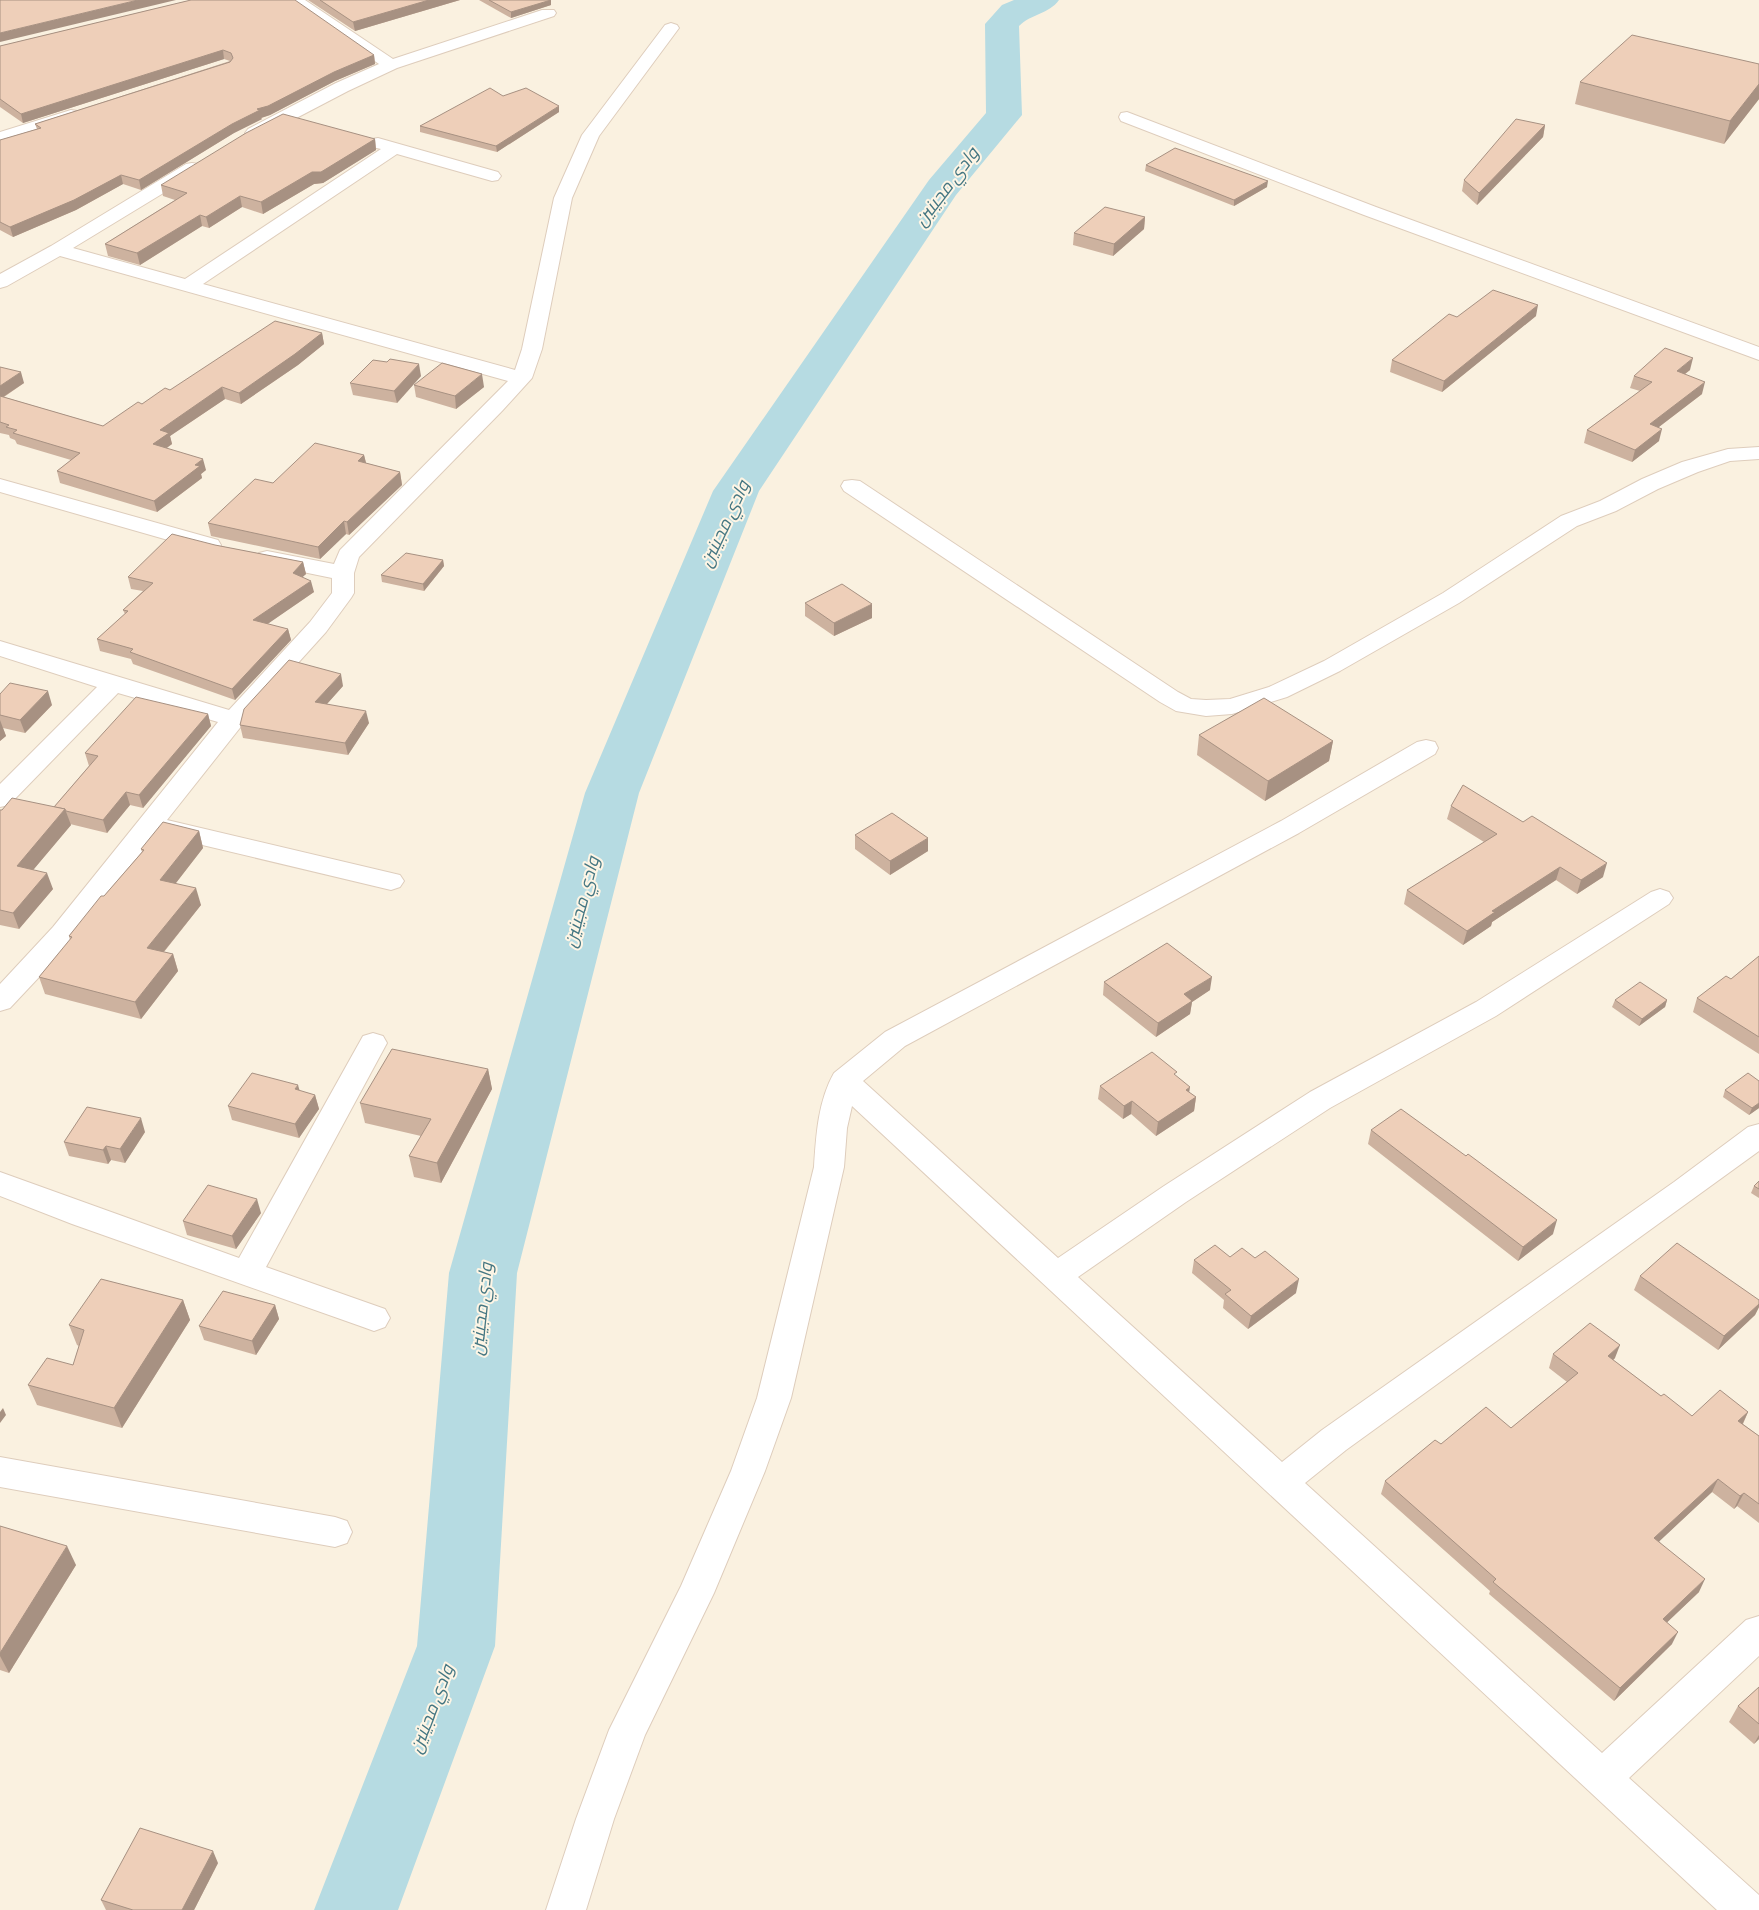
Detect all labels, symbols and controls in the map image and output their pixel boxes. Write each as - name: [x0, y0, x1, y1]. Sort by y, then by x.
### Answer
- water label: وادي مجينين: [911, 143, 987, 232]
- water label: وادي مجينين: [696, 476, 757, 572]
- water label: وادي مجينين: [560, 853, 607, 951]
- water label: وادي مجينين: [467, 1260, 500, 1357]
- water label: وادي مجينين: [405, 1661, 462, 1757]

